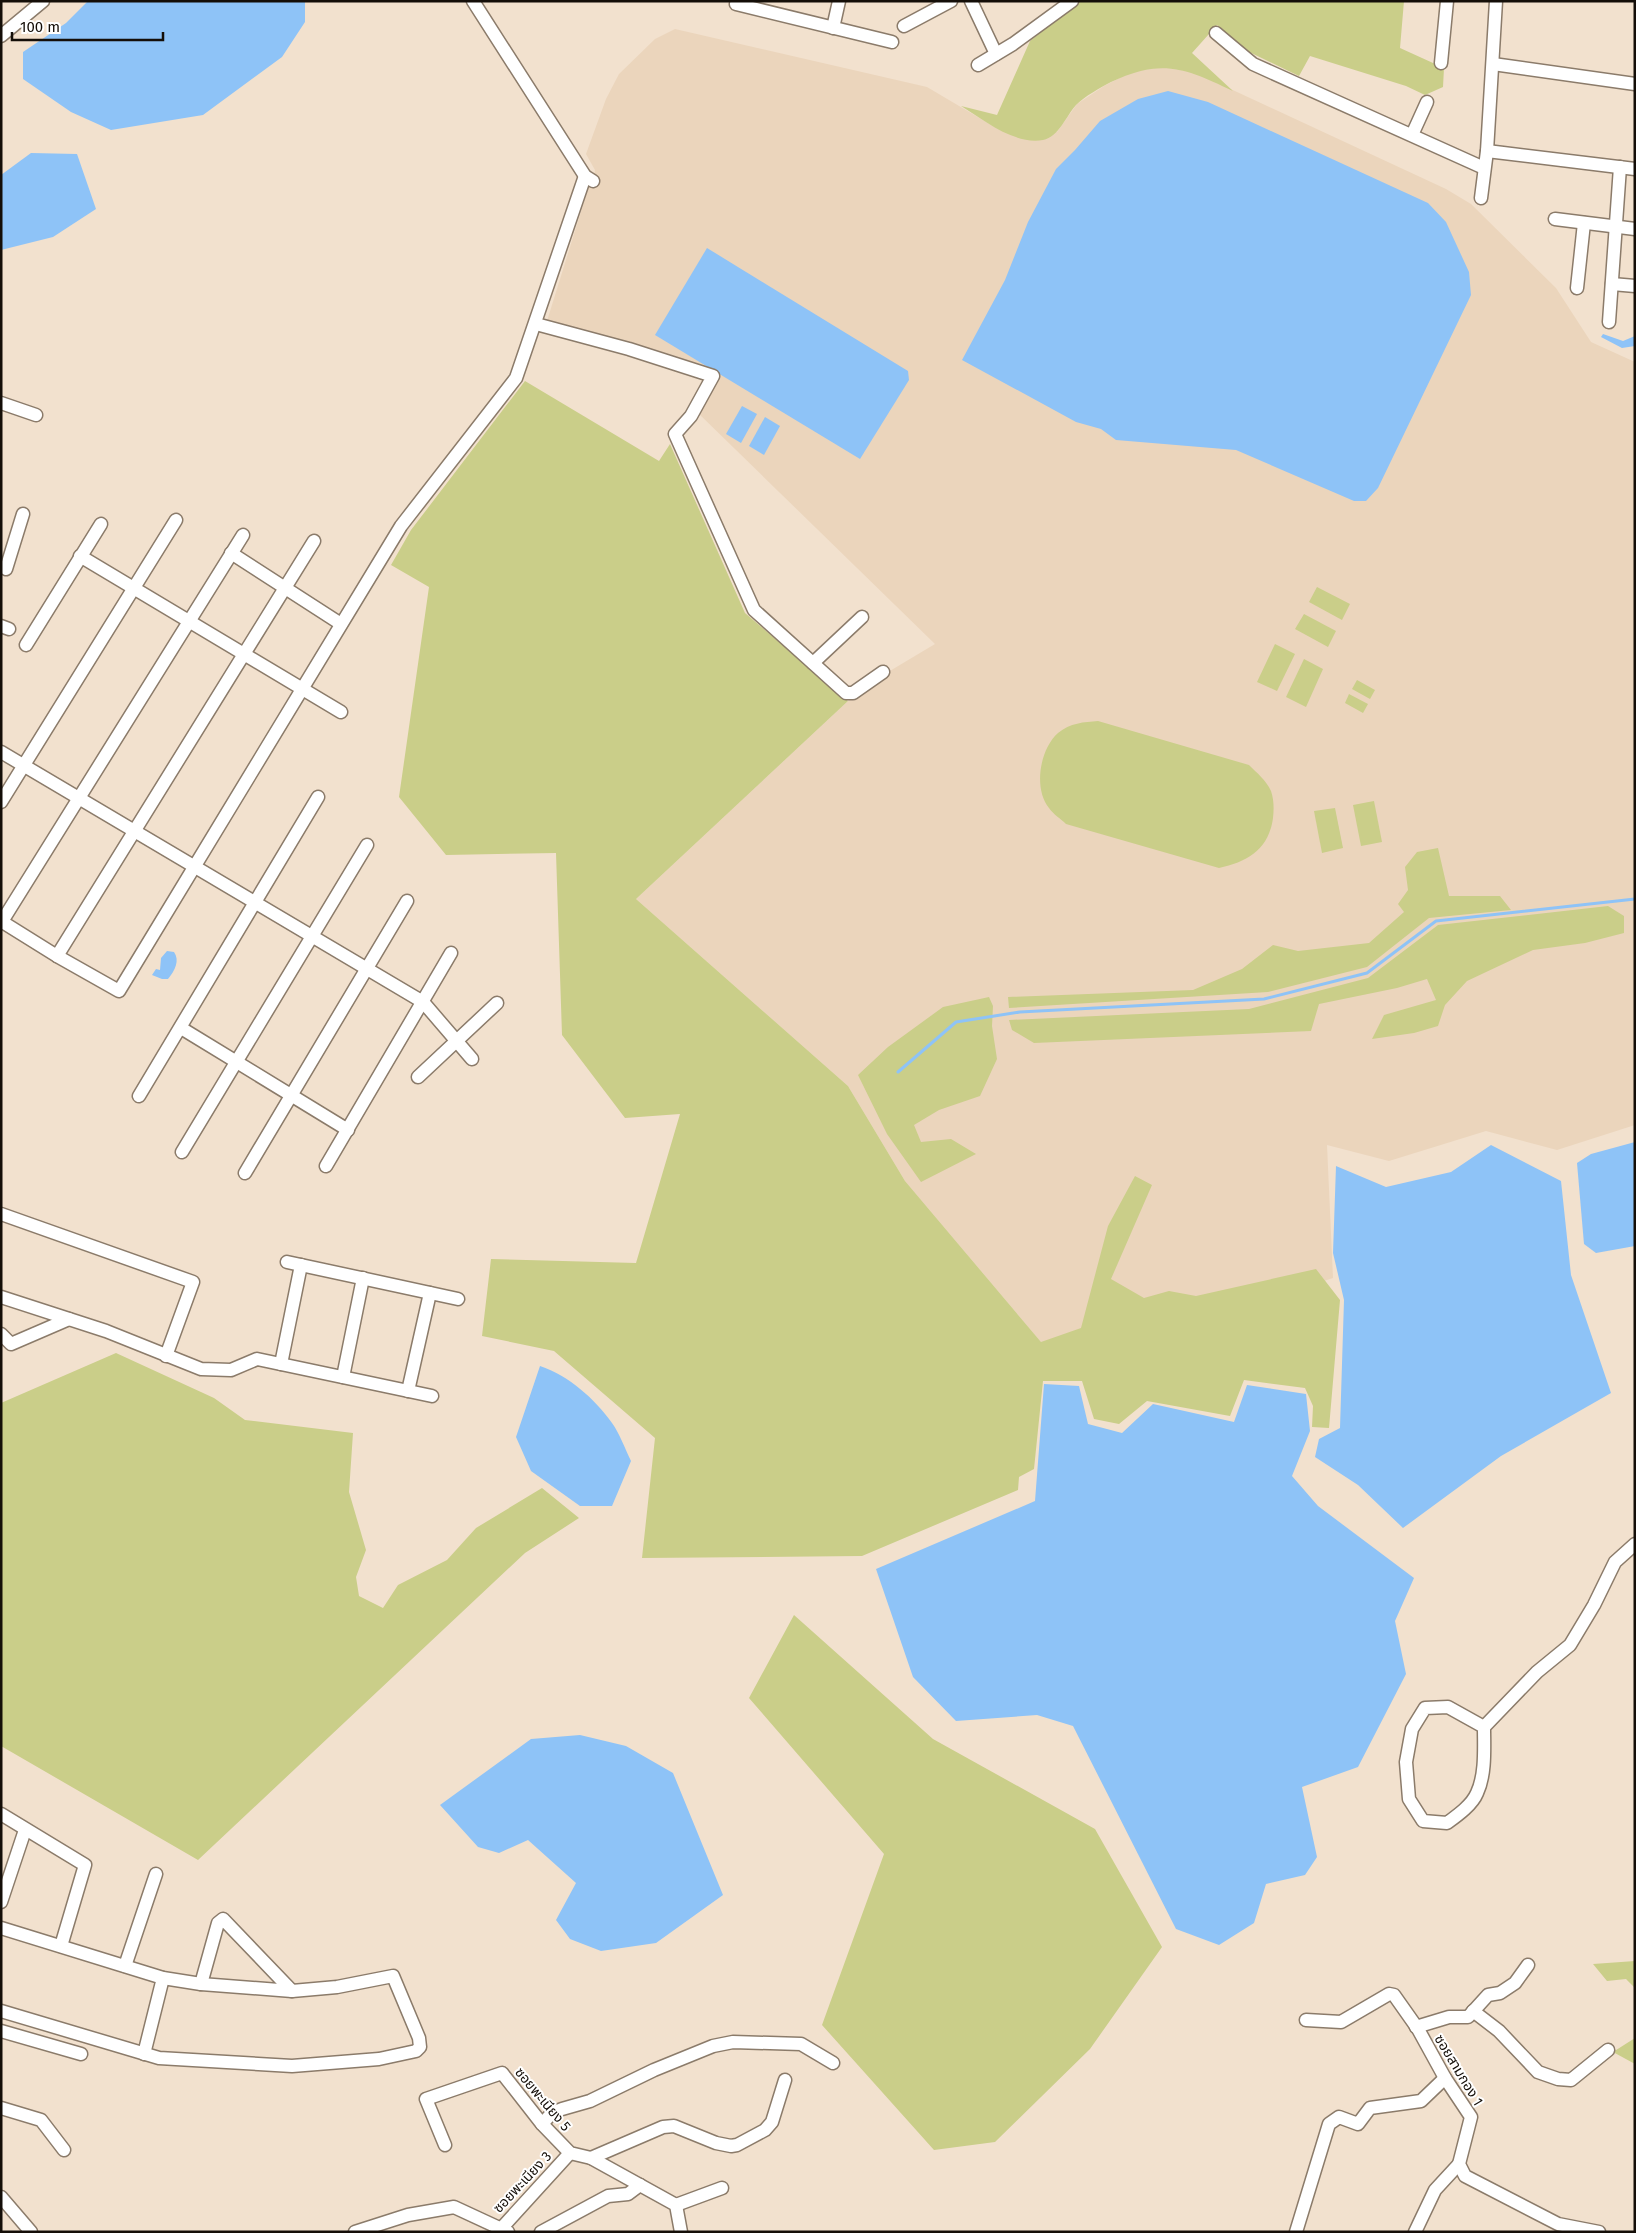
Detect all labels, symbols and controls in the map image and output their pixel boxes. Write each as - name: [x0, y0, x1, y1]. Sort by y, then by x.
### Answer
- scale bar: [12, 10, 164, 42]
- text: 100 m: [20, 18, 60, 36]
- street label: ซอยสามกอง 1: [1431, 2032, 1486, 2109]
- street label: ซอยพะเนียง 5: [511, 2064, 574, 2135]
- street label: ซอยพะเนียง 3: [490, 2148, 555, 2217]

